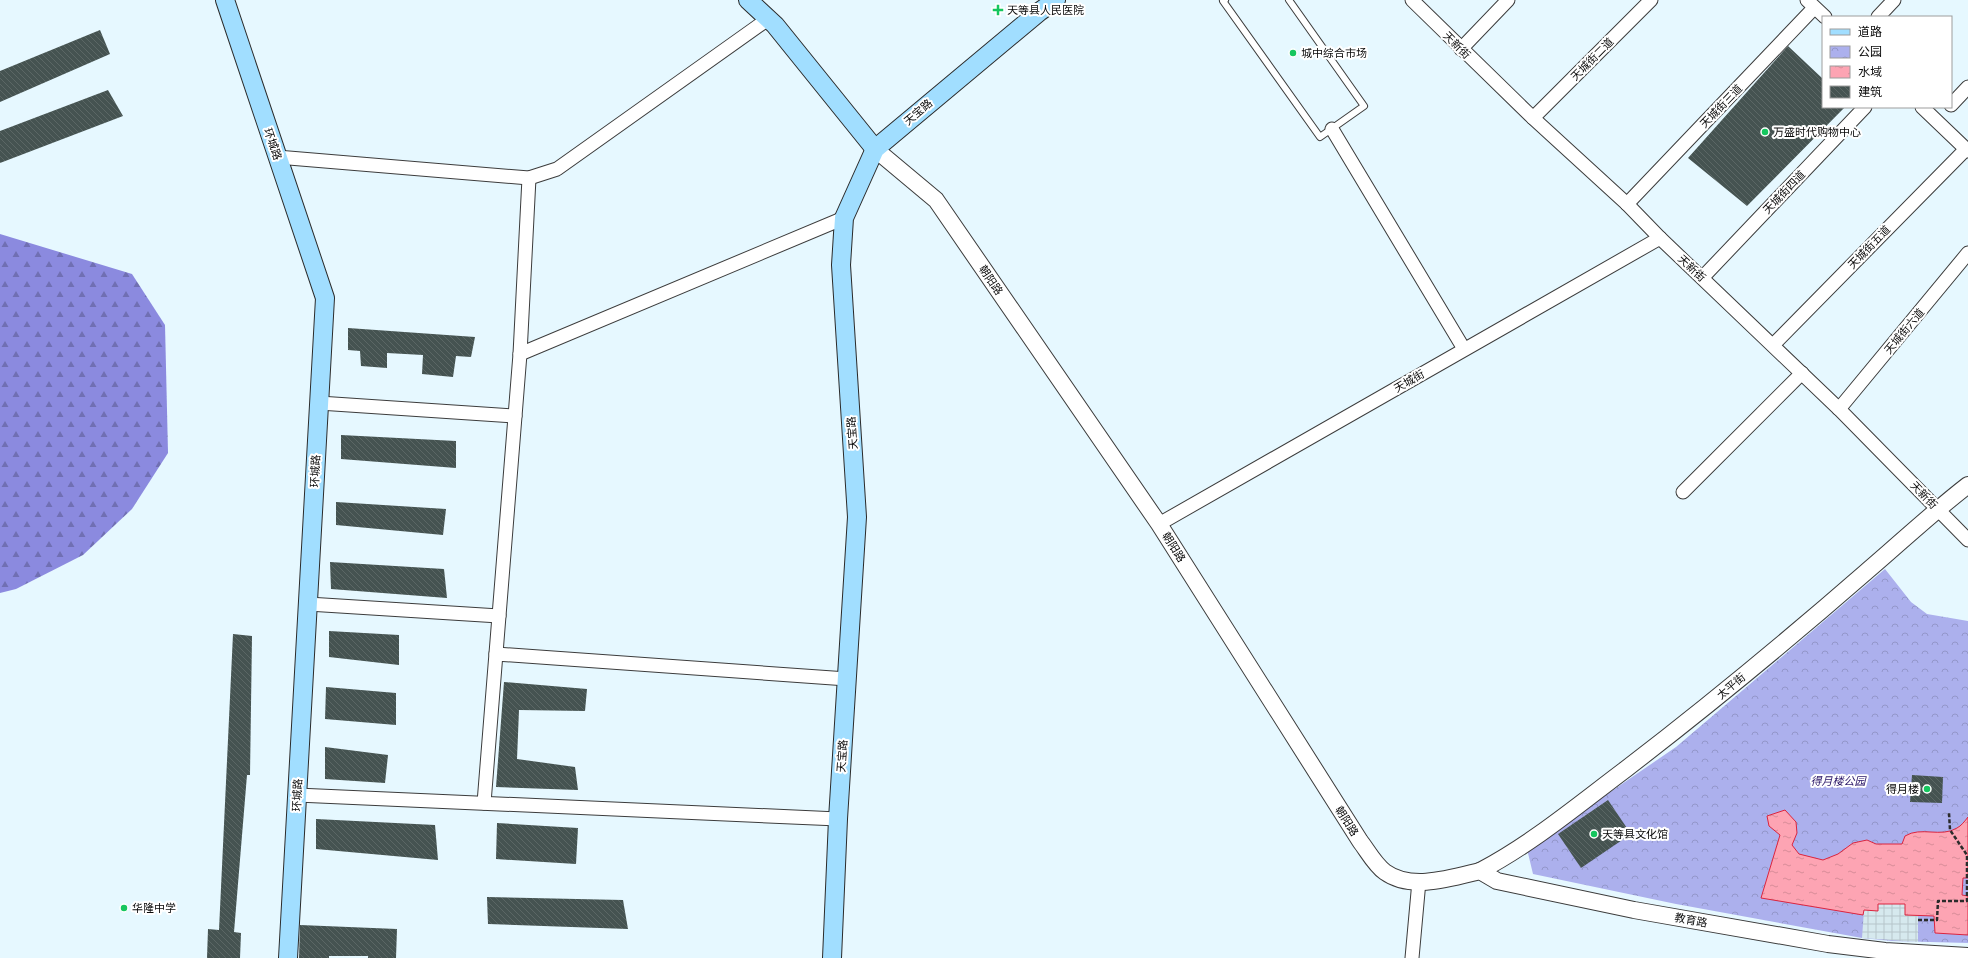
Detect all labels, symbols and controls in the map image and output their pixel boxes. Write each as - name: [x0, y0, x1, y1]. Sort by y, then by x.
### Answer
- place label: 天等县人民医院: [1007, 3, 1084, 17]
- marker: 天等县人民医院: [992, 4, 1004, 16]
- legend: [1822, 16, 1952, 108]
- text: 道路: [1858, 24, 1882, 39]
- street label: 天新街: [1440, 28, 1474, 62]
- street label: 天城街二道: [1568, 35, 1616, 83]
- text: 公园: [1858, 44, 1882, 59]
- place label: 城中综合市场: [1301, 46, 1367, 60]
- marker: 城中综合市场: [1288, 48, 1298, 58]
- text: 水域: [1858, 64, 1882, 79]
- street label: 天城街三道: [1697, 81, 1745, 131]
- text: 建筑: [1858, 84, 1882, 99]
- street label: 天宝路: [901, 96, 935, 128]
- place label: 万盛时代购物中心: [1773, 125, 1861, 139]
- street label: 环城路: [261, 126, 285, 162]
- marker: 万盛时代购物中心: [1760, 127, 1770, 137]
- street label: 天城街四道: [1760, 167, 1808, 217]
- street label: 天城街五道: [1845, 222, 1893, 272]
- street label: 天新街: [1675, 252, 1709, 284]
- street label: 朝阳路: [976, 262, 1006, 298]
- street label: 天城街六道: [1881, 305, 1927, 357]
- street label: 天城街: [1391, 367, 1427, 395]
- street label: 天宝路: [844, 416, 860, 450]
- street label: 环城路: [307, 454, 323, 488]
- street label: 天新街: [1908, 478, 1940, 512]
- street label: 朝阳路: [1159, 529, 1189, 565]
- street label: 太平街: [1714, 670, 1748, 702]
- street label: 天宝路: [834, 739, 850, 773]
- park label: 得月楼公园: [1811, 774, 1867, 788]
- street label: 环城路: [289, 778, 305, 812]
- place label: 得月楼: [1886, 782, 1919, 796]
- marker: 得月楼: [1922, 784, 1932, 794]
- street label: 朝阳路: [1332, 803, 1362, 839]
- place label: 天等县文化馆: [1602, 827, 1668, 841]
- marker: 天等县文化馆: [1589, 829, 1599, 839]
- place label: 华隆中学: [132, 901, 176, 915]
- marker: 华隆中学: [119, 903, 129, 913]
- street label: 教育路: [1674, 910, 1708, 930]

